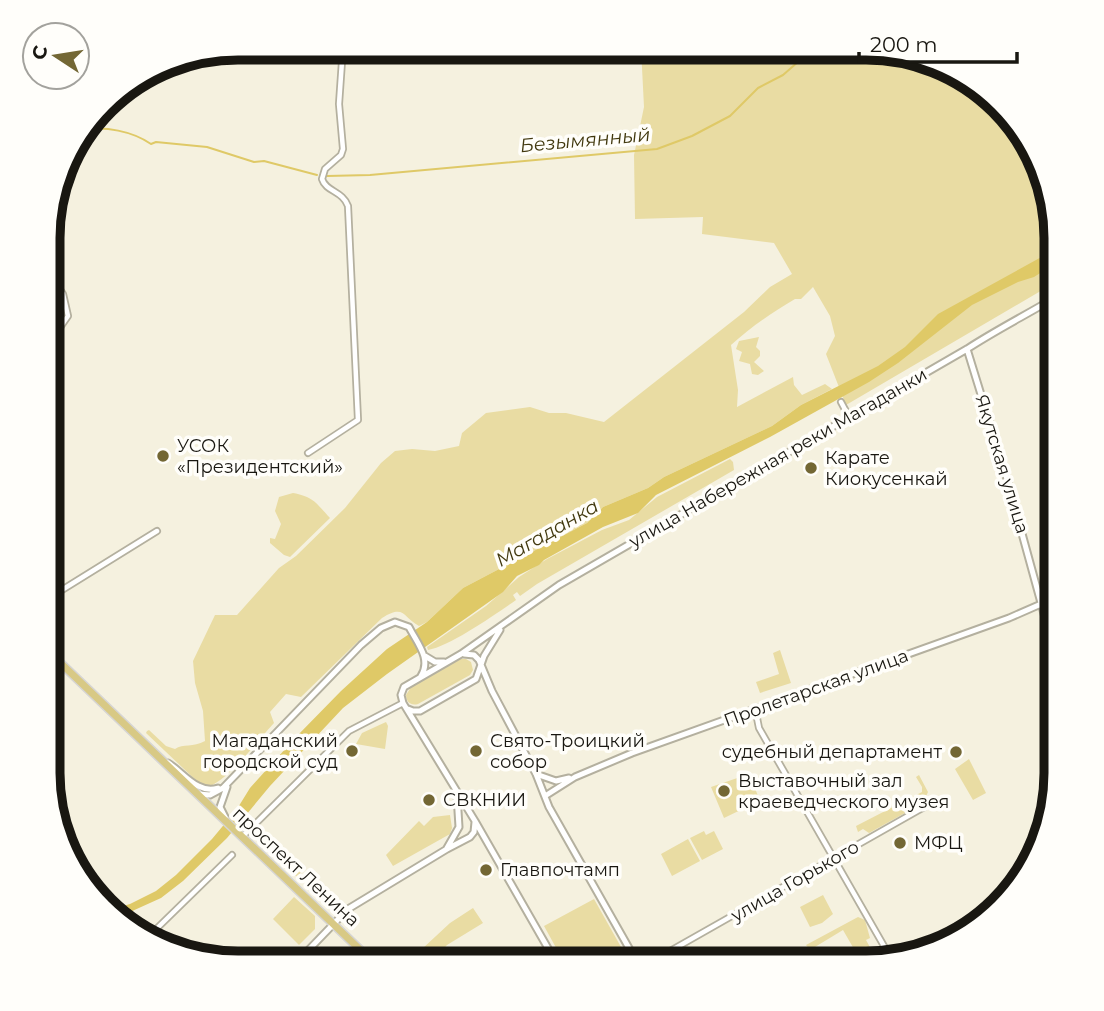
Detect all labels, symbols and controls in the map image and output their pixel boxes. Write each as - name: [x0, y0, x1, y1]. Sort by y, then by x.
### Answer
- north arrow: [21, 21, 91, 91]
- scale bar: [859, 21, 1016, 65]
- text: 200 m: [870, 32, 937, 57]
- text: С: [27, 43, 53, 62]
- water label: Безымянный: [519, 123, 651, 157]
- street label: улица Набережная реки Магаданки: [624, 363, 931, 553]
- street label: Якутская улица: [970, 392, 1034, 536]
- place label: УСОК «Президентский»: [177, 435, 343, 478]
- place label: Карате Киокусенкай: [825, 447, 948, 490]
- marker: УСОК «Президентский»: [155, 448, 171, 464]
- marker: Карате Киокусенкай: [803, 460, 819, 476]
- water label: Магаданка: [492, 494, 602, 572]
- street label: Пролетарская улица: [721, 644, 911, 732]
- place label: Магаданский городской суд: [203, 730, 338, 773]
- place label: Свято-Троицкий собор: [490, 730, 645, 773]
- place label: судебный департамент: [722, 741, 942, 763]
- marker: Магаданский городской суд: [344, 743, 360, 759]
- marker: Свято-Троицкий собор: [468, 743, 484, 759]
- marker: судебный департамент: [948, 744, 964, 760]
- place label: Выставочный зал краеведческого музея: [738, 770, 950, 813]
- marker: Выставочный зал краеведческого музея: [716, 783, 732, 799]
- place label: СВКНИИ: [443, 789, 526, 811]
- marker: СВКНИИ: [421, 792, 437, 808]
- street label: проспект Ленина: [228, 803, 364, 931]
- place label: МФЦ: [914, 832, 963, 854]
- street label: улица Горького: [726, 835, 863, 927]
- marker: МФЦ: [892, 835, 908, 851]
- place label: Главпочтамп: [500, 859, 620, 881]
- marker: Главпочтамп: [478, 862, 494, 878]

